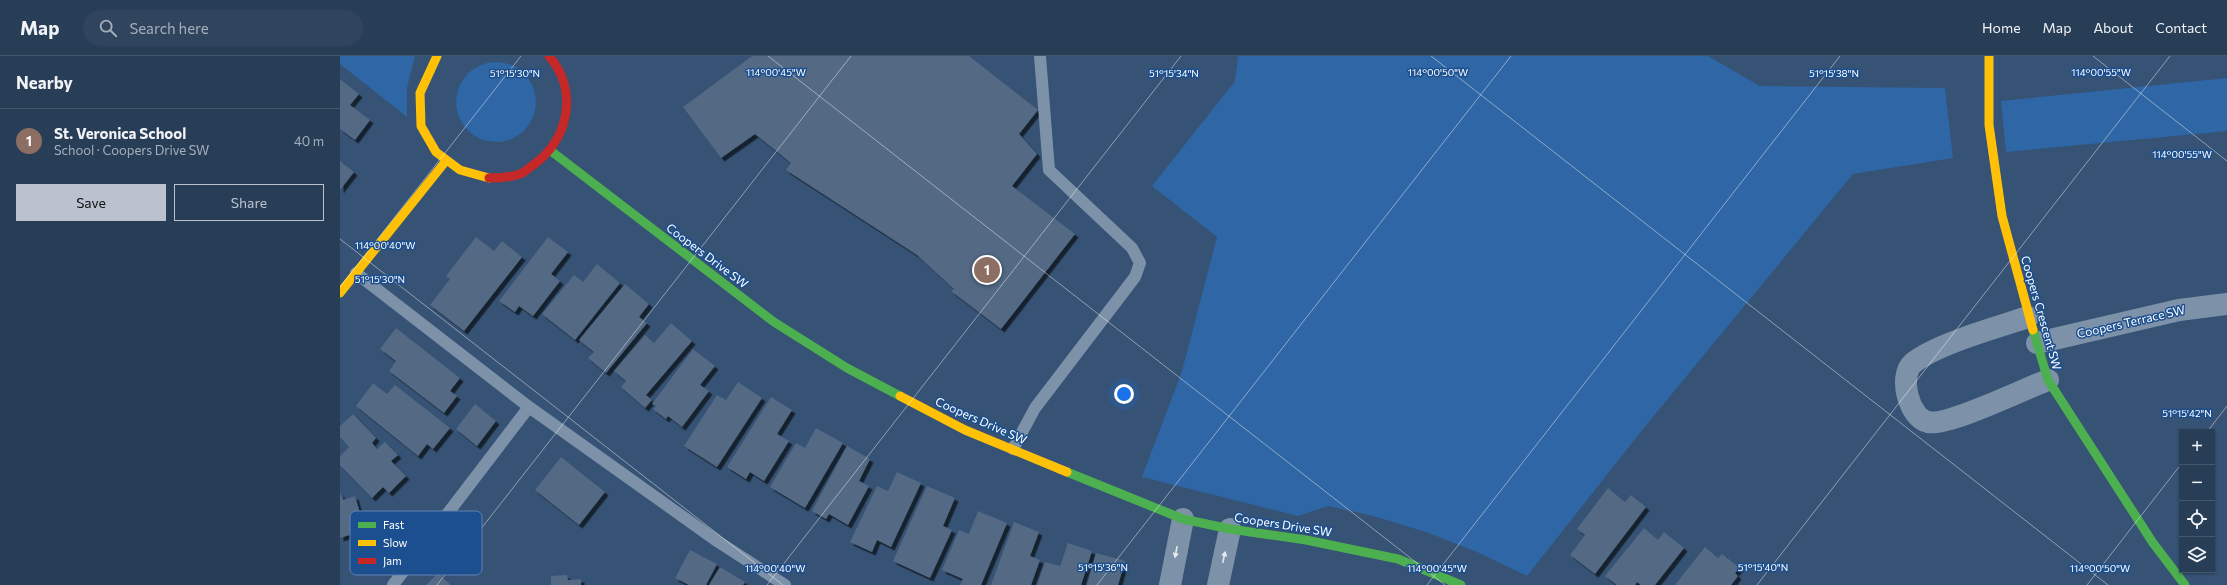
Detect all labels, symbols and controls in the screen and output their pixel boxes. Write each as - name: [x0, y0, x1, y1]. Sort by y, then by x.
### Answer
- search box: [83, 10, 363, 46]
- text: Map: [20, 16, 59, 39]
- icon: search: [97, 17, 119, 39]
- text: Search here: [129, 19, 209, 37]
- text: Home: [1982, 19, 2021, 36]
- text: Map: [2043, 19, 2071, 36]
- text: About: [2093, 19, 2133, 36]
- text: Contact: [2155, 19, 2207, 36]
- text: 114°00'45"W: [746, 66, 806, 78]
- text: 114°00'50"W: [1408, 66, 1468, 78]
- text: 114°00'55"W: [2071, 66, 2131, 78]
- text: 51°15'30"N: [490, 67, 540, 79]
- text: 51°15'34"N: [1149, 67, 1199, 79]
- text: 51°15'38"N: [1809, 67, 1859, 79]
- text: Nearby: [16, 72, 73, 93]
- text: St. Veronica School: [54, 124, 186, 142]
- text: 1: [26, 133, 32, 149]
- text: 40 m: [294, 133, 324, 149]
- text: School · Coopers Drive SW: [54, 142, 209, 158]
- text: 114°00'55"W: [2152, 148, 2212, 160]
- button: Save: [16, 184, 166, 221]
- button: Share: [174, 184, 324, 221]
- street label: Coopers Drive SW: [664, 220, 751, 290]
- text: 114°00'40"W: [355, 239, 415, 251]
- street label: Coopers Crescent SW: [2019, 254, 2065, 372]
- pin: 1: [974, 255, 1000, 285]
- text: 51°15'30"N: [355, 273, 405, 285]
- street label: Coopers Terrace SW: [2075, 302, 2186, 340]
- your location: [1114, 384, 1134, 404]
- street label: Coopers Drive SW: [933, 394, 1029, 447]
- text: 51°15'42"N: [2162, 407, 2212, 419]
- map controls: [2179, 429, 2215, 573]
- button: +: [2179, 429, 2215, 465]
- button: −: [2179, 465, 2215, 501]
- button: locate: [2179, 501, 2215, 537]
- street label: Coopers Drive SW: [1233, 509, 1333, 539]
- legend: [350, 511, 482, 575]
- text: Fast: [383, 518, 405, 531]
- text: Slow: [383, 536, 408, 549]
- button: layers: [2179, 537, 2215, 573]
- one-way arrow: [1173, 546, 1179, 558]
- one-way arrow: [1221, 551, 1227, 563]
- text: Jam: [383, 554, 402, 568]
- text: 51°15'36"N: [1078, 561, 1128, 573]
- text: 51°15'40"N: [1738, 561, 1788, 573]
- text: 114°00'40"W: [745, 562, 805, 574]
- text: 114°00'45"W: [1407, 562, 1467, 574]
- text: 114°00'50"W: [2070, 562, 2130, 574]

